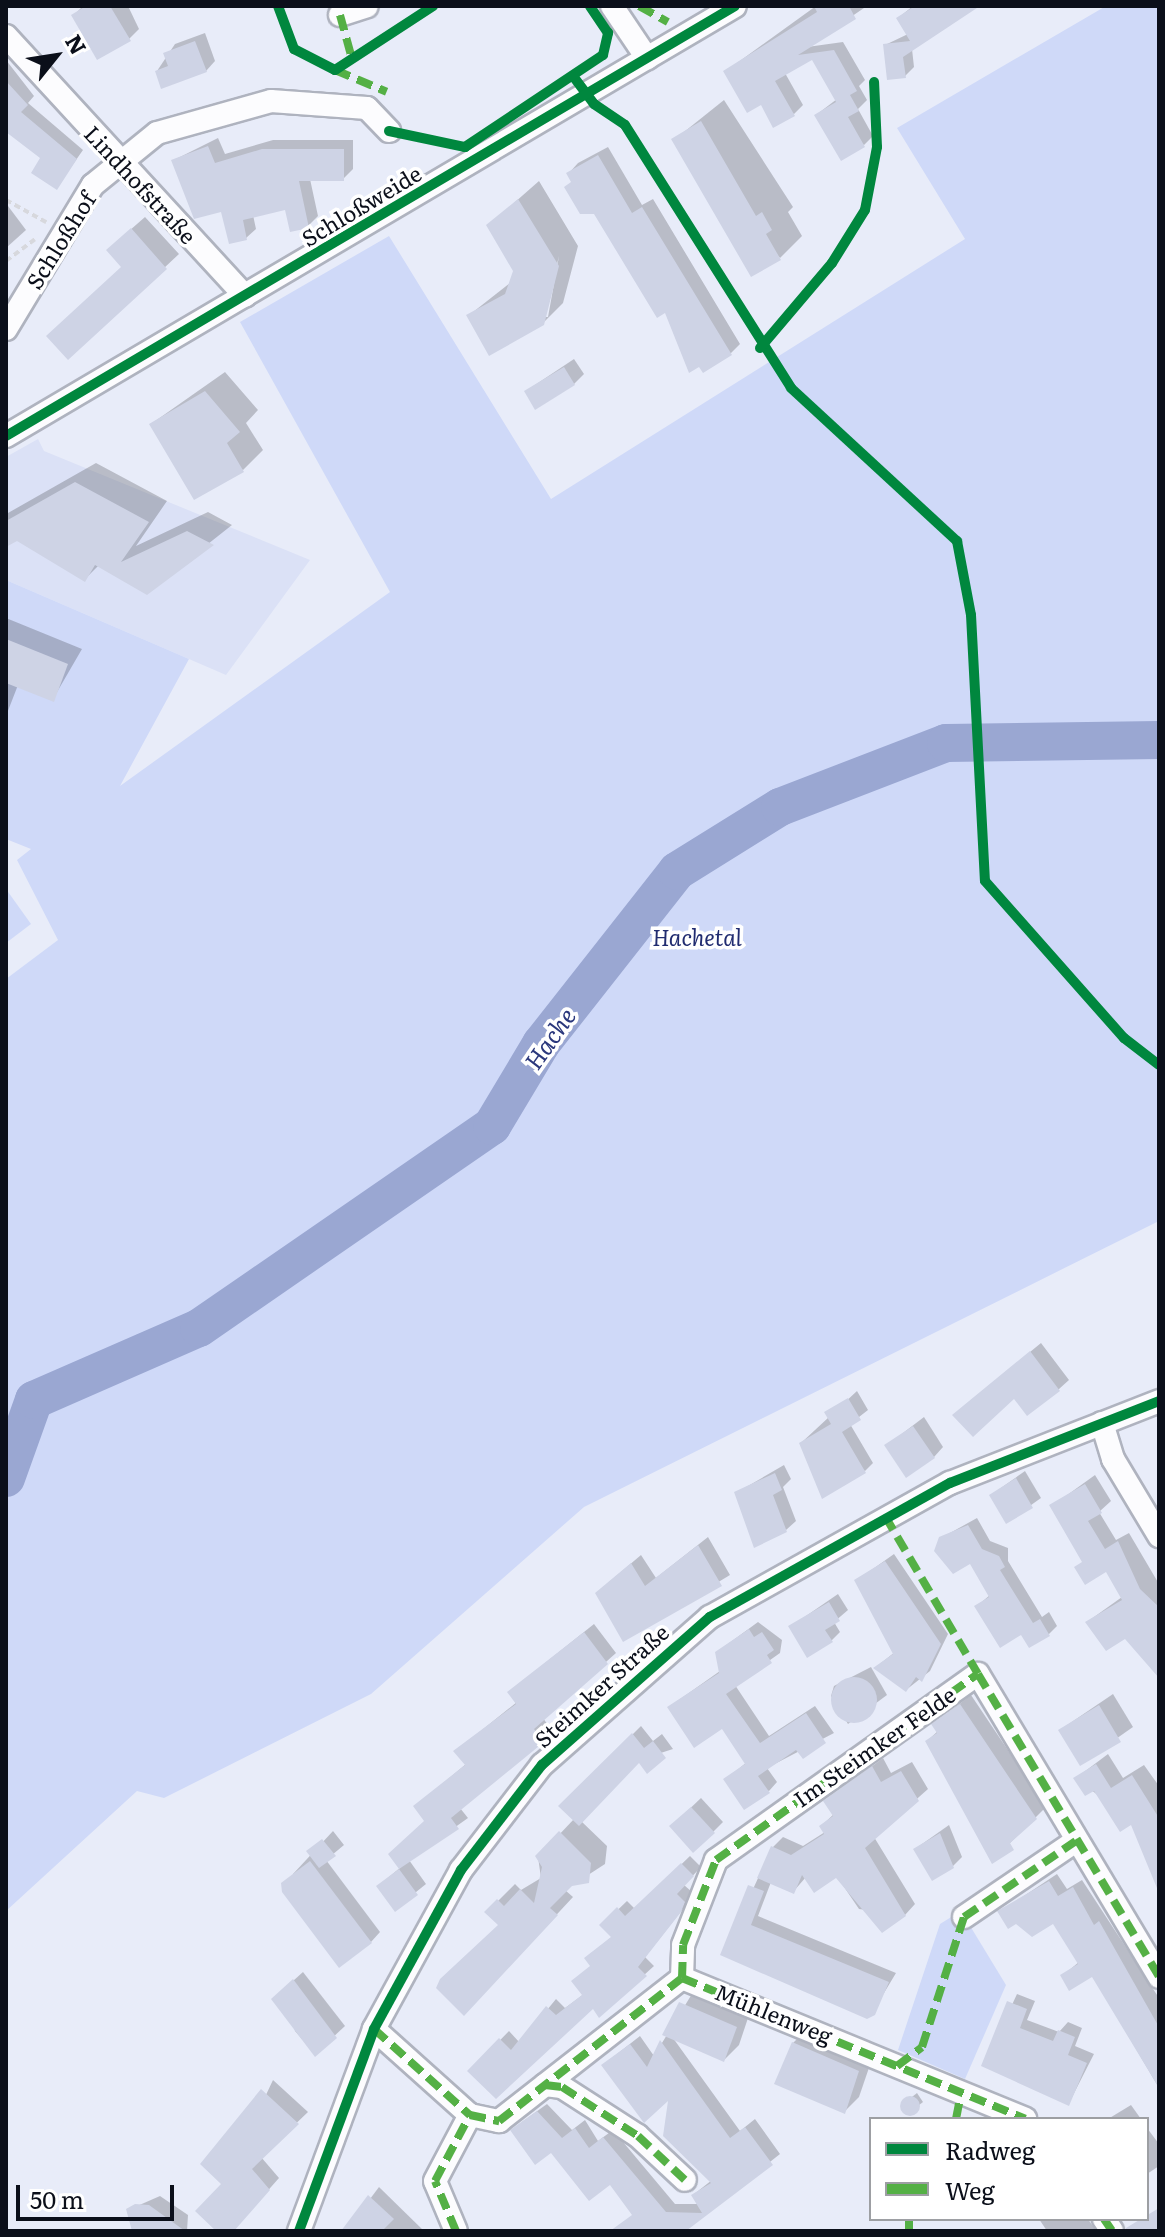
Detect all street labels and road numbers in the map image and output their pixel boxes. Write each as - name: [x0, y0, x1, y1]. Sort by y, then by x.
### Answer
- street label: Lindhofstraße: [80, 120, 202, 248]
- street label: Schloßweide: [296, 159, 426, 251]
- street label: Schloßhof: [20, 187, 100, 293]
- street label: Steimker Straße: [529, 1618, 673, 1752]
- street label: Im Steimker Felde: [788, 1680, 960, 1812]
- street label: Mühlenweg: [711, 1977, 837, 2049]

